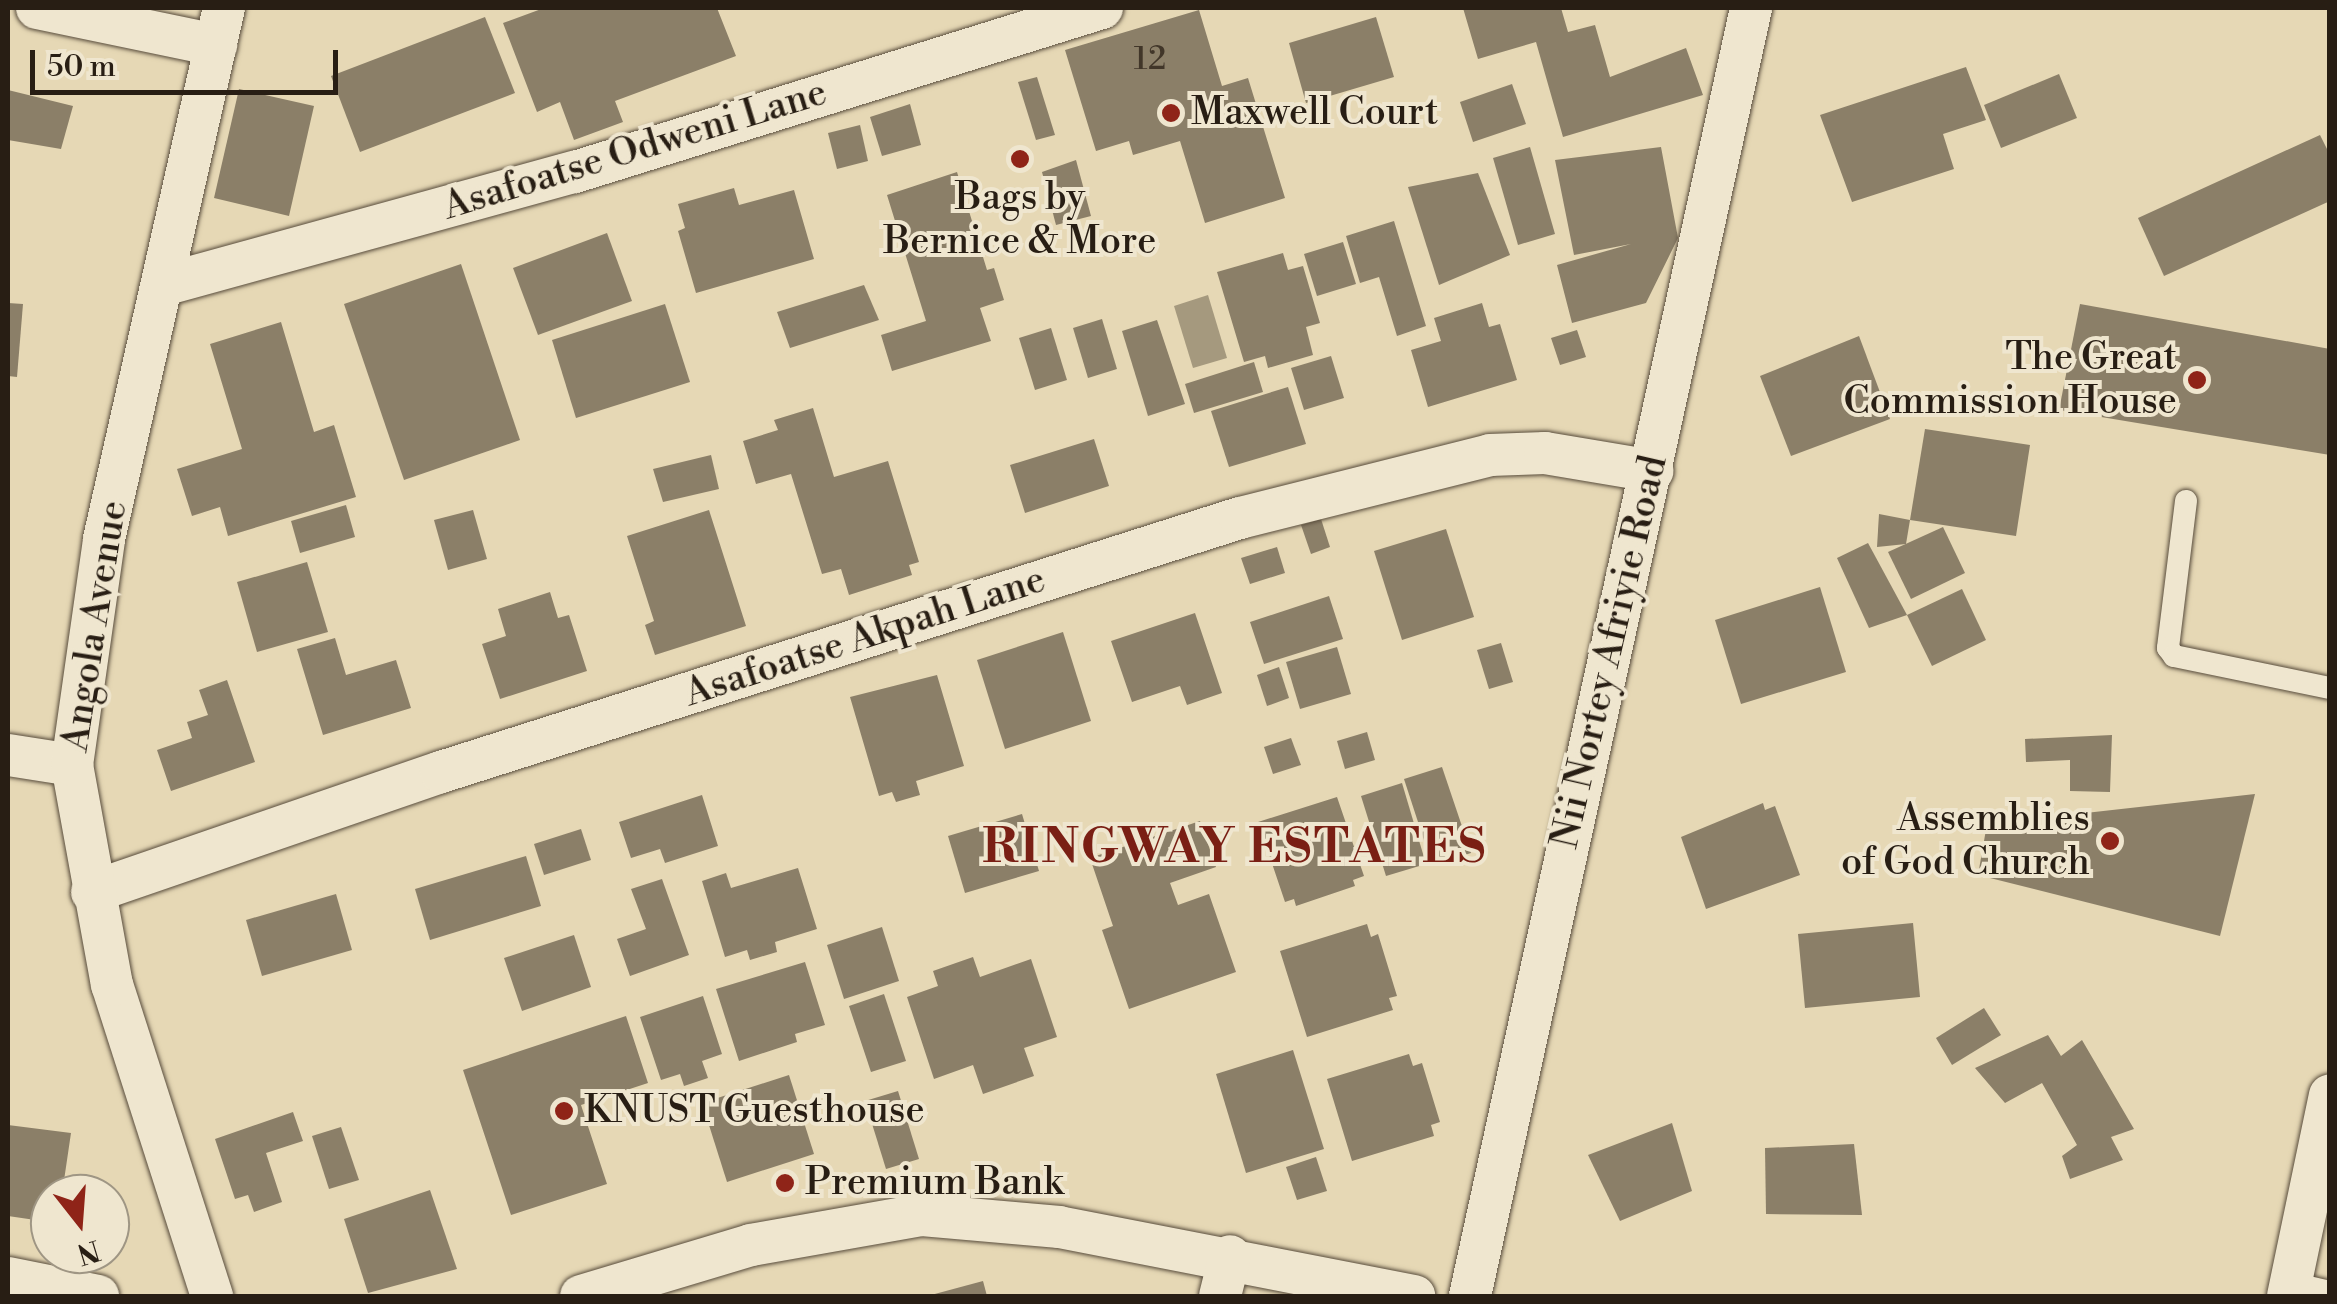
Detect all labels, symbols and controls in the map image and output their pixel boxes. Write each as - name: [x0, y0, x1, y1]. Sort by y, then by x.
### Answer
- scale bar: [35, 30, 342, 92]
- house number: 12: [1134, 40, 1166, 78]
- text: 50 m: [47, 48, 116, 86]
- street label: Asafoatse Odweni Lane: [438, 70, 832, 230]
- place label: Maxwell Court: [1191, 90, 1439, 136]
- marker: Maxwell Court: [1160, 102, 1182, 124]
- marker: Bags by Bernice & More: [1009, 148, 1031, 170]
- place label: Bags by Bernice & More: [884, 175, 1156, 264]
- place label: The Great Commission House: [1843, 335, 2177, 424]
- marker: The Great Commission House: [2186, 369, 2208, 391]
- street label: Nii Nortey Afriyie Road: [1543, 451, 1677, 853]
- street label: Angola Avenue: [53, 497, 137, 755]
- street label: Asafoatse Akpah Lane: [679, 557, 1051, 717]
- place label: Assemblies of God Church: [1841, 796, 2090, 886]
- district label: RINGWAY ESTATES: [982, 820, 1488, 878]
- marker: Assemblies of God Church: [2099, 830, 2121, 852]
- place label: KNUST Guesthouse: [584, 1088, 925, 1134]
- marker: KNUST Guesthouse: [553, 1100, 575, 1122]
- place label: Premium Bank: [805, 1160, 1063, 1206]
- marker: Premium Bank: [774, 1172, 796, 1194]
- north arrow: [30, 1174, 130, 1274]
- text: N: [73, 1231, 104, 1271]

